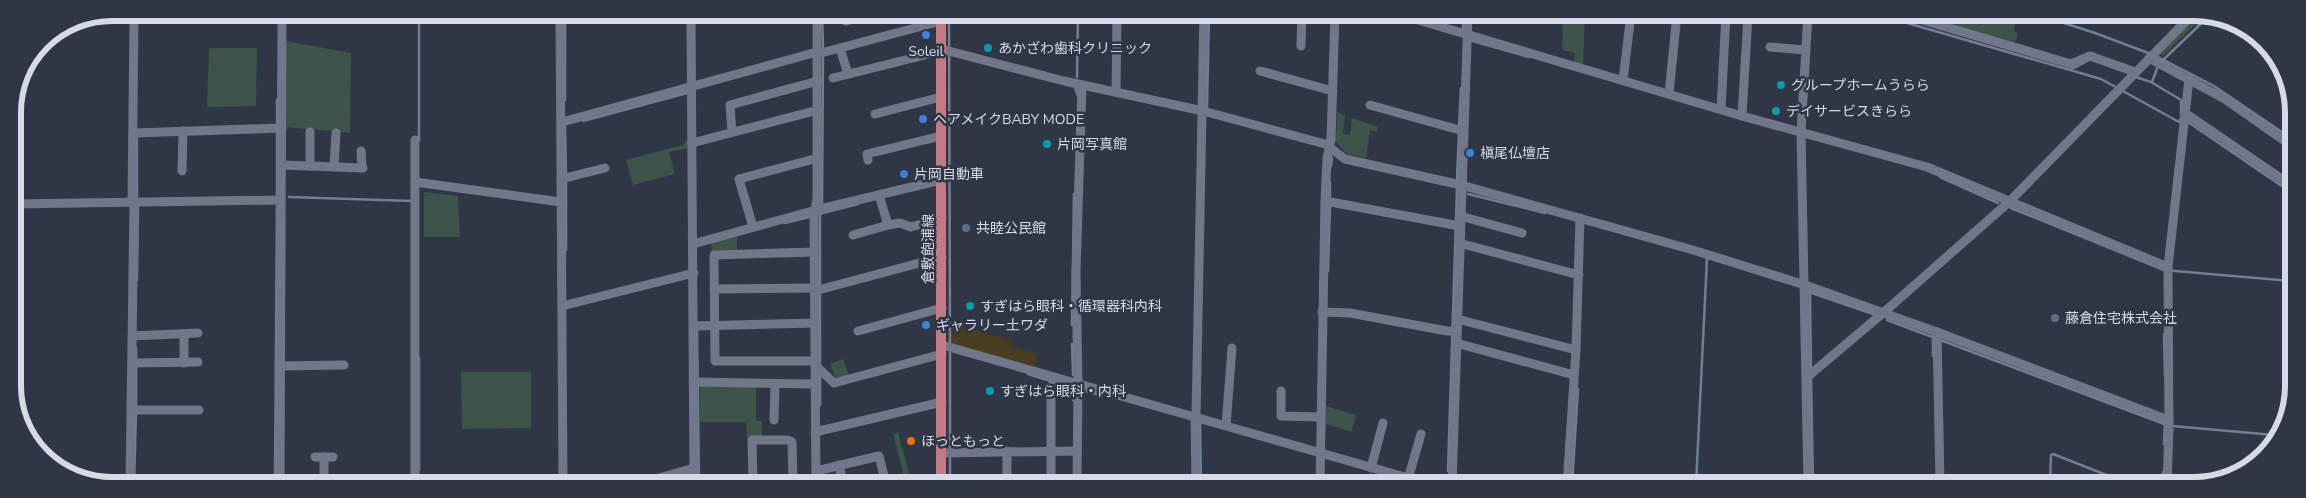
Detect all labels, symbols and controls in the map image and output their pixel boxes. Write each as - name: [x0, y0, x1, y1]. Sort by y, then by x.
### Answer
- marker: Soleil: [920, 29, 932, 41]
- place label: あかざわ歯科クリニック: [998, 39, 1152, 58]
- place label: Soleil: [908, 42, 945, 61]
- marker: あかざわ歯科クリニック: [982, 42, 994, 54]
- place label: グループホームうらら: [1791, 76, 1930, 95]
- marker: グループホームうらら: [1775, 79, 1787, 91]
- place label: デイサービスきらら: [1786, 102, 1912, 121]
- marker: デイサービスきらら: [1770, 105, 1782, 117]
- place label: ヘアメイクBABY MODE: [933, 110, 1084, 129]
- marker: ヘアメイクBABY MODE: [917, 113, 929, 125]
- place label: 片岡写真館: [1057, 135, 1127, 154]
- marker: 片岡写真館: [1041, 138, 1053, 150]
- place label: 槇尾仏壇店: [1480, 144, 1550, 163]
- marker: 槇尾仏壇店: [1464, 147, 1476, 159]
- place label: 片岡自動車: [914, 165, 984, 184]
- marker: 片岡自動車: [898, 168, 910, 180]
- street label: 倉敷飽浦線: [919, 214, 938, 284]
- place label: 共睦公民館: [976, 219, 1046, 238]
- marker: 共睦公民館: [960, 222, 972, 234]
- place label: すぎはら眼科・循環器科内科: [980, 297, 1162, 316]
- marker: すぎはら眼科・循環器科内科: [964, 300, 976, 312]
- place label: 藤倉住宅株式会社: [2065, 309, 2177, 328]
- marker: 藤倉住宅株式会社: [2049, 312, 2061, 324]
- place label: ギャラリー土ワダ: [936, 316, 1048, 335]
- marker: ギャラリー土ワダ: [920, 319, 932, 331]
- place label: すぎはら眼科・内科: [1000, 382, 1126, 401]
- marker: すぎはら眼科・内科: [984, 385, 996, 397]
- place label: ほっともっと: [921, 432, 1005, 451]
- marker: ほっともっと: [905, 435, 917, 447]

